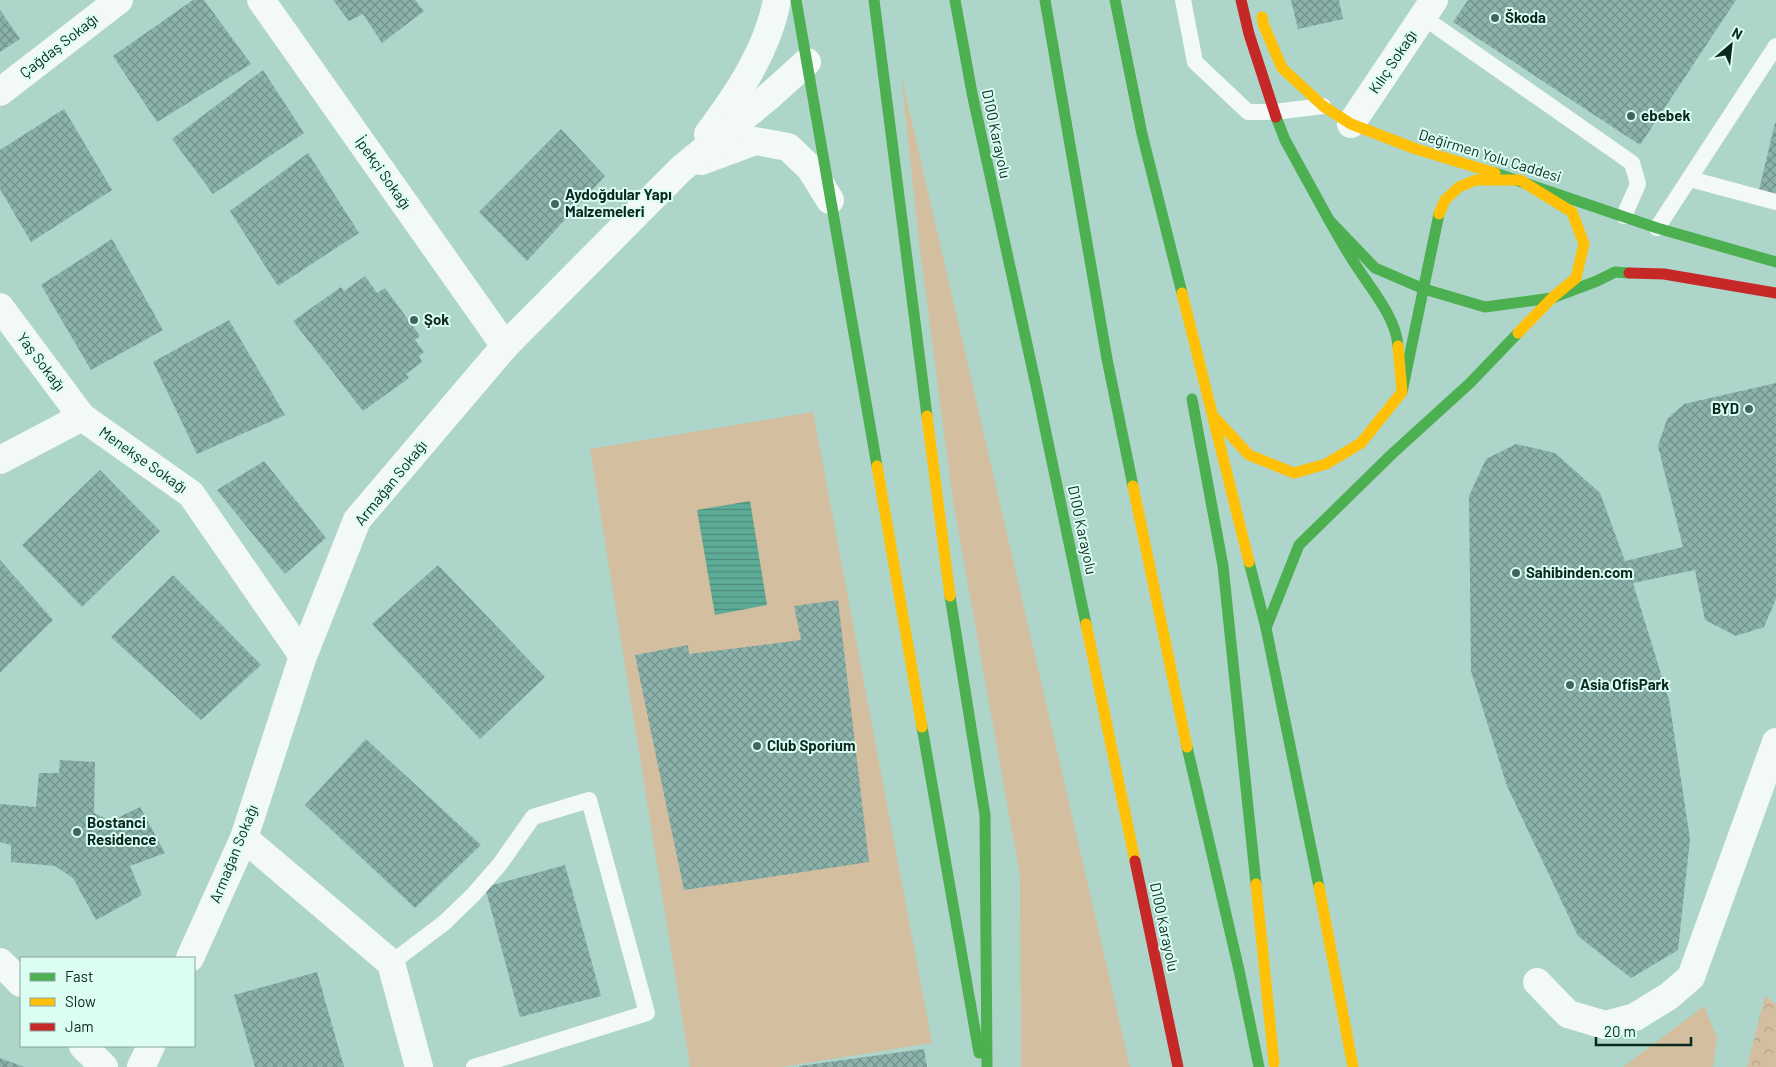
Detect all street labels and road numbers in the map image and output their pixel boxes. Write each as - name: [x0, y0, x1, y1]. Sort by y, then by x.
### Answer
- street label: Çağdaş Sokağı: [16, 9, 101, 81]
- street label: Kılıç Sokağı: [1364, 26, 1420, 97]
- street label: D100 Karayolu: [979, 88, 1015, 180]
- street label: Değirmen Yolu Caddesi: [1417, 125, 1564, 185]
- street label: İpekçi Sokağı: [352, 132, 416, 212]
- street label: Yaş Sokağı: [14, 328, 70, 394]
- street label: Menekşe Sokağı: [96, 422, 191, 496]
- street label: Armağan Sokağı: [350, 436, 430, 529]
- street label: D100 Karayolu: [1065, 484, 1101, 576]
- street label: Armağan Sokağı: [205, 802, 261, 905]
- street label: D100 Karayolu: [1147, 881, 1183, 973]

